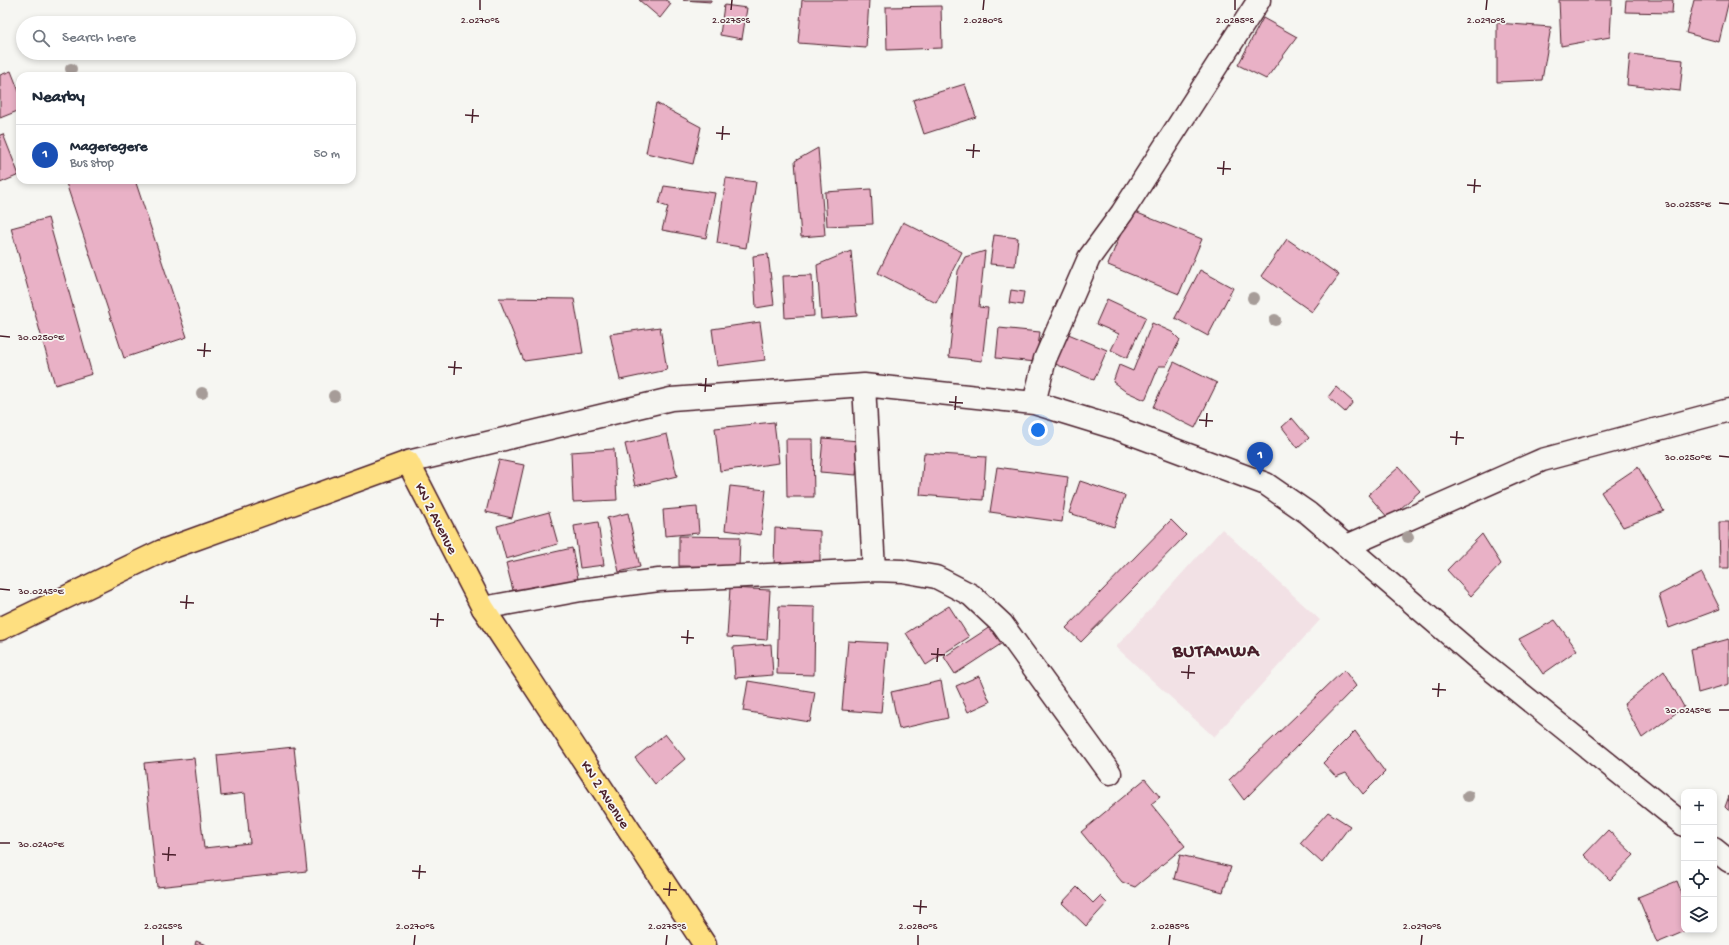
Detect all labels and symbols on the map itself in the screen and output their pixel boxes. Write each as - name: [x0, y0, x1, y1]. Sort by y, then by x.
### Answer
- text: 2.0270°S: [461, 15, 500, 27]
- text: 2.0275°S: [712, 15, 750, 27]
- text: 2.0280°S: [964, 15, 1003, 27]
- text: 2.0285°S: [1216, 15, 1255, 27]
- text: 2.0290°S: [1467, 15, 1506, 27]
- text: 30.0255°E: [1664, 199, 1712, 211]
- text: 30.0250°E: [17, 332, 65, 344]
- your location: [1028, 420, 1048, 440]
- pin: 1: [1247, 442, 1273, 475]
- text: 30.0250°E: [1664, 452, 1712, 464]
- street label: KN 2 Avenue: [410, 480, 461, 558]
- text: 30.0245°E: [17, 586, 64, 598]
- district label: BUTAMWA: [1172, 641, 1260, 664]
- text: 30.0245°E: [1664, 705, 1711, 717]
- street label: KN 2 Avenue: [576, 758, 633, 833]
- text: 30.0240°E: [17, 839, 65, 851]
- text: 2.0265°S: [144, 921, 182, 933]
- text: 2.0270°S: [396, 921, 435, 933]
- text: 2.0275°S: [648, 921, 686, 933]
- text: 2.0280°S: [899, 921, 938, 933]
- text: 2.0285°S: [1151, 921, 1190, 933]
- text: 2.0290°S: [1403, 921, 1442, 933]

